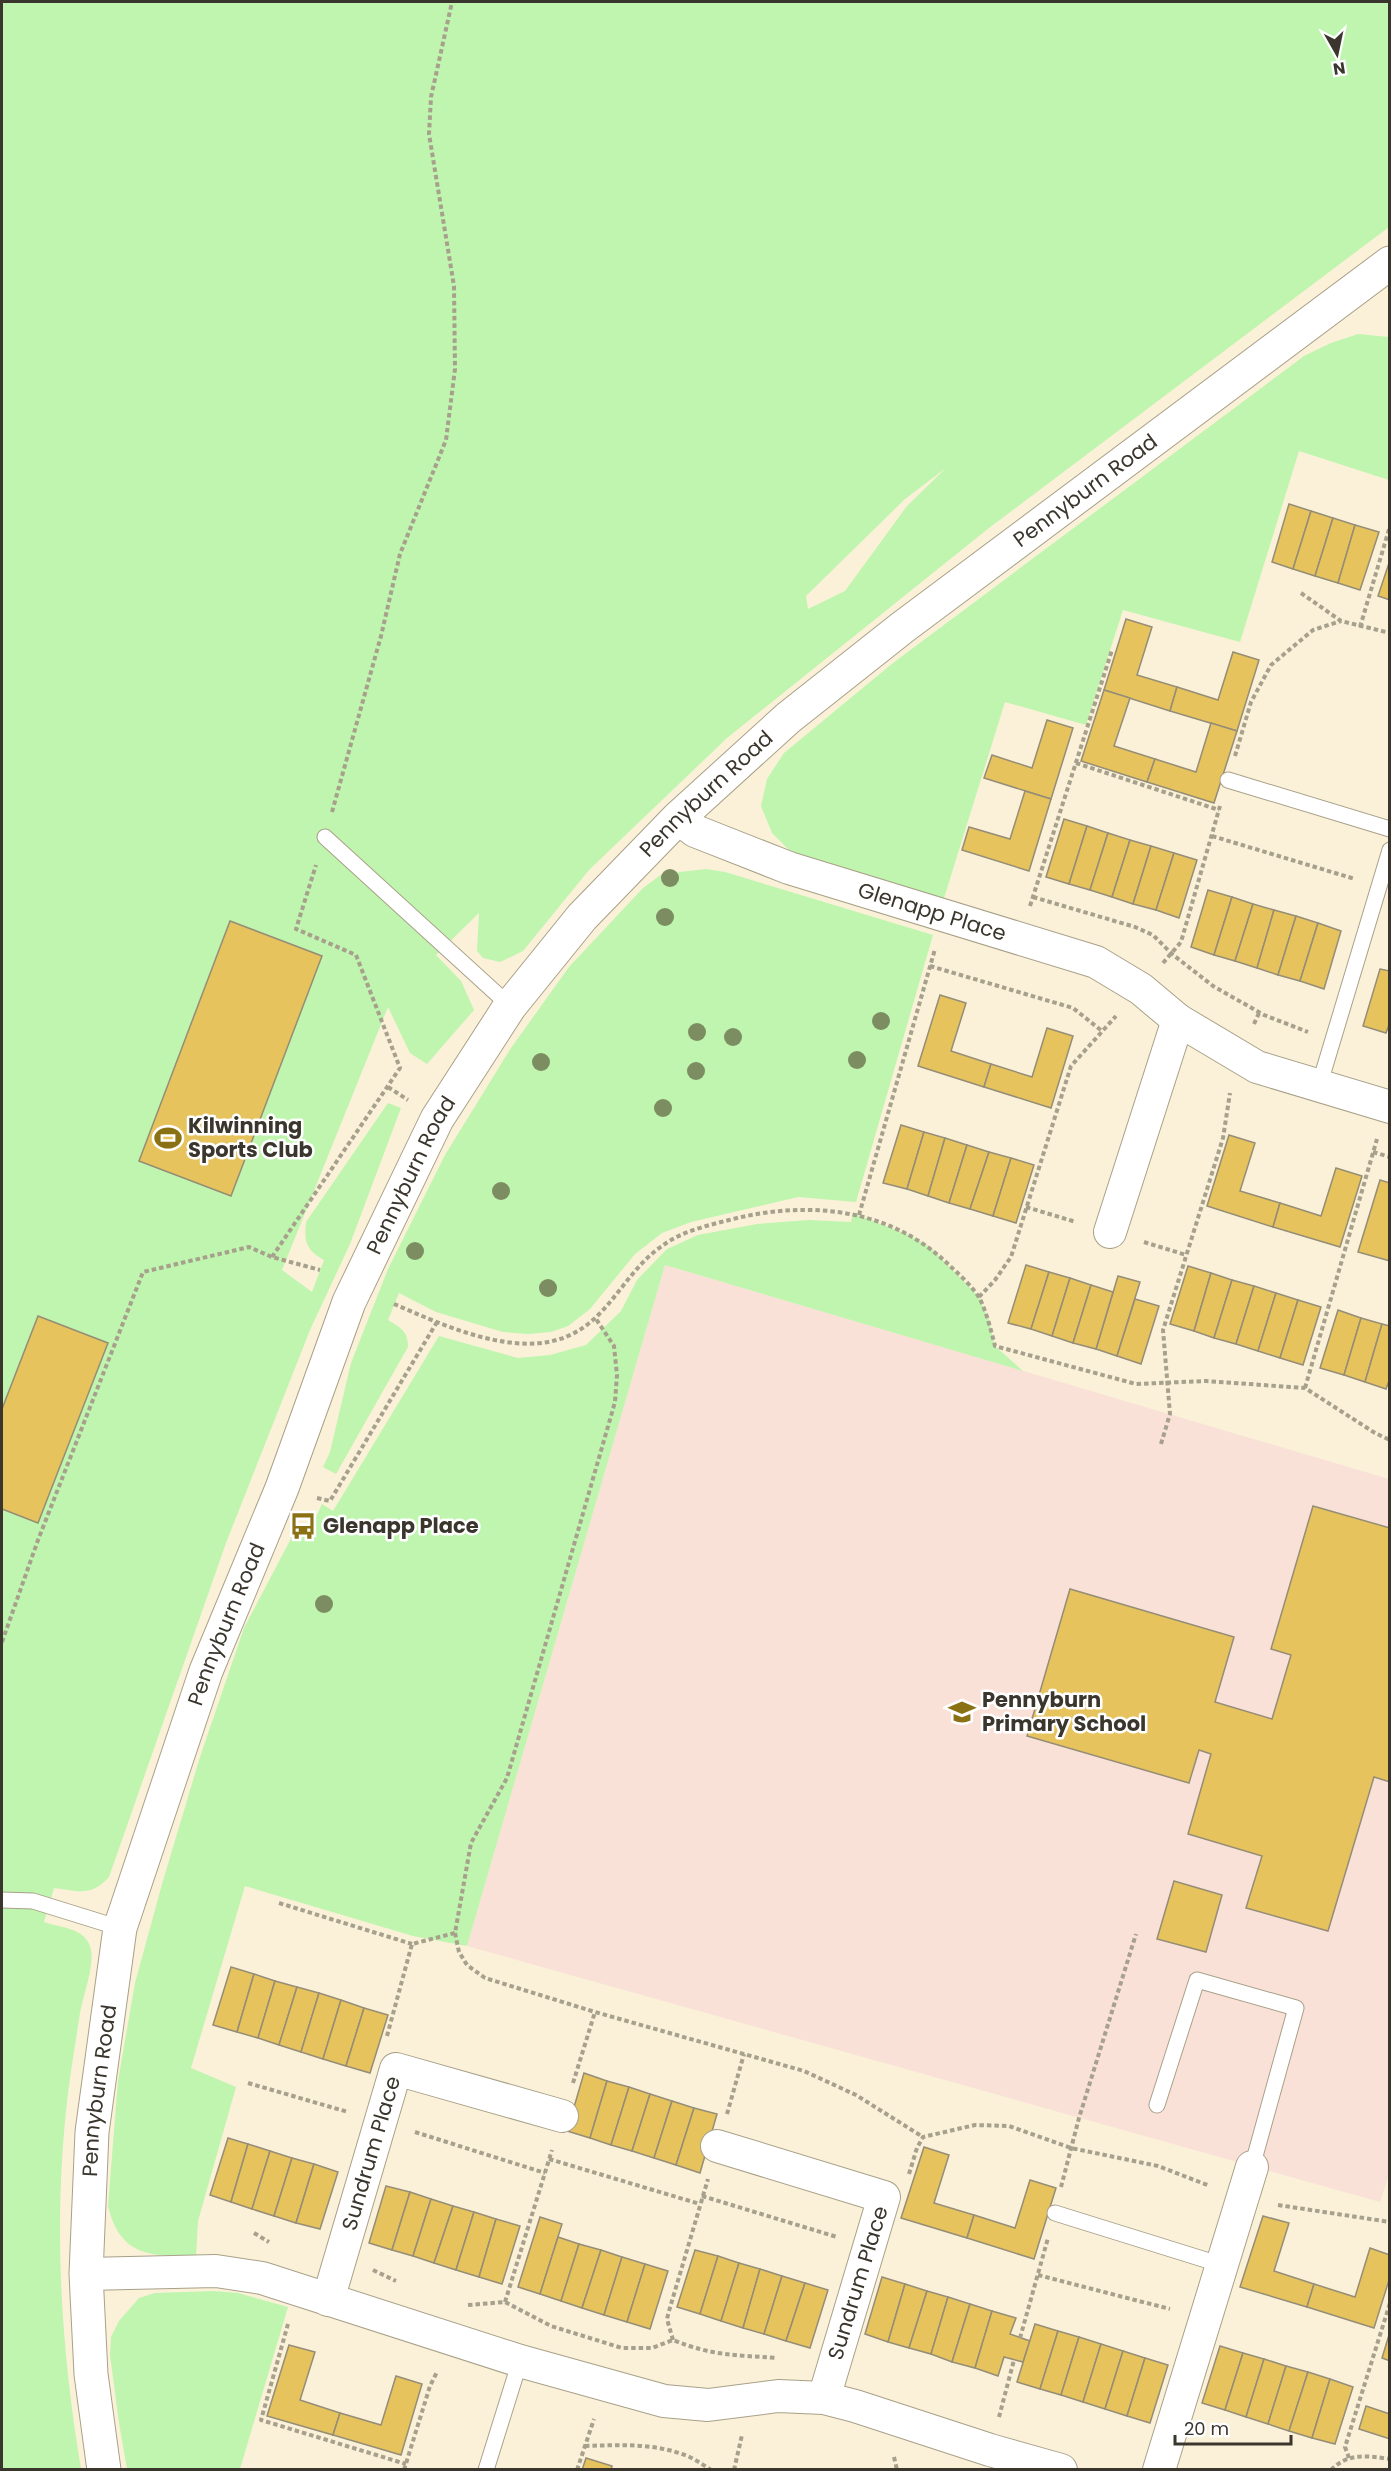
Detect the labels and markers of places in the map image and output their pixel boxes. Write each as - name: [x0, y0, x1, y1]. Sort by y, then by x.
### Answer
- place label: Kilwinning Sports Club: [188, 1111, 313, 1164]
- sports icon: Kilwinning Sports Club: [153, 1123, 183, 1153]
- bus stop icon: Glenapp Place: [288, 1511, 318, 1541]
- place label: Glenapp Place: [323, 1511, 479, 1540]
- place label: Pennyburn Primary School: [982, 1685, 1146, 1738]
- school or university icon: Pennyburn Primary School: [947, 1697, 977, 1727]

